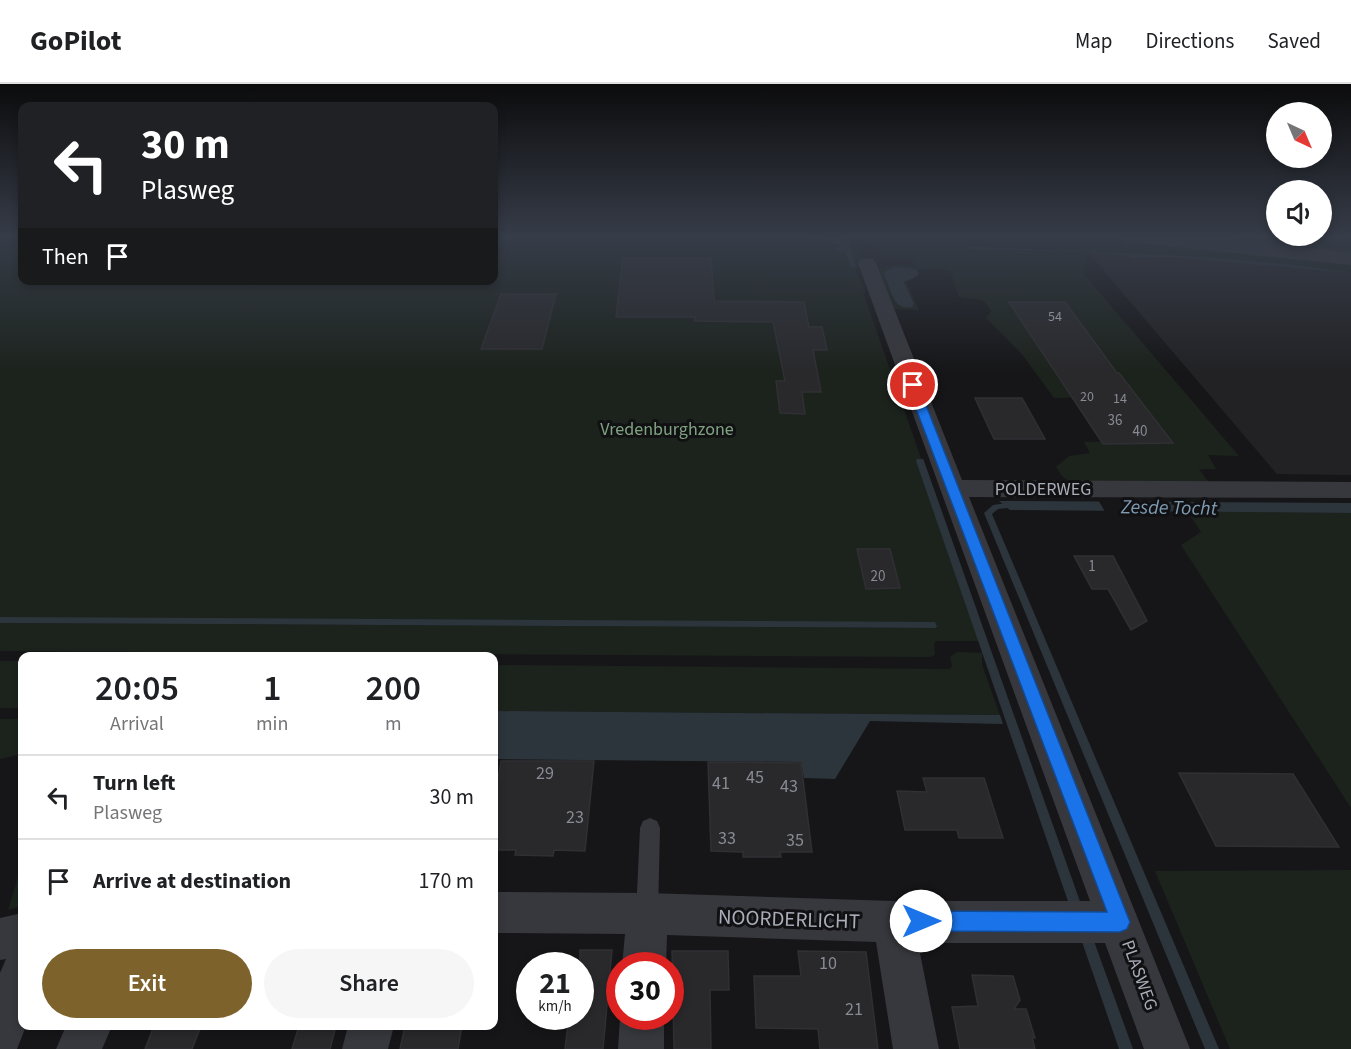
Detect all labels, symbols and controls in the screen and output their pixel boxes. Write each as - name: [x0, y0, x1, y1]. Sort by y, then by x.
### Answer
- text: GoPilot: [30, 21, 121, 61]
- text: Map: [1075, 26, 1113, 56]
- text: Directions: [1146, 26, 1234, 56]
- text: Saved: [1267, 26, 1321, 56]
- north arrow: [1266, 102, 1332, 168]
- map controls: [1266, 102, 1332, 246]
- text: 30 m: [141, 115, 230, 175]
- icon: left: [42, 126, 120, 204]
- text: Plasweg: [141, 171, 234, 210]
- button: sound: [1266, 180, 1332, 246]
- icon: arrive: [101, 240, 134, 273]
- text: Then: [42, 241, 89, 273]
- house number: 54: [1048, 307, 1062, 327]
- pin: [887, 359, 938, 410]
- icon: arrive: [896, 368, 929, 401]
- house number: 20: [1080, 387, 1094, 407]
- house number: 14: [1113, 389, 1127, 409]
- house number: 36: [1108, 410, 1122, 431]
- park label: Vredenburghzone: [600, 417, 734, 442]
- house number: 40: [1133, 421, 1147, 442]
- street label: POLDERWEG: [995, 477, 1091, 502]
- water label: Zesde Tocht: [1120, 493, 1218, 523]
- house number: 1: [1088, 556, 1096, 577]
- house number: 20: [871, 566, 885, 587]
- text: 20:05: [95, 663, 179, 714]
- text: 1: [263, 663, 281, 714]
- text: 200: [365, 663, 421, 714]
- text: Arrival: [110, 710, 164, 738]
- text: min: [256, 710, 288, 738]
- text: m: [385, 710, 401, 738]
- house number: 29: [536, 761, 554, 786]
- house number: 45: [746, 765, 764, 790]
- text: Turn left: [93, 767, 175, 799]
- house number: 41: [712, 771, 730, 796]
- house number: 43: [780, 774, 798, 799]
- icon: left: [42, 781, 75, 814]
- text: 30 m: [429, 781, 474, 813]
- text: Plasweg: [93, 799, 162, 827]
- house number: 23: [566, 805, 584, 830]
- house number: 33: [718, 826, 736, 851]
- house number: 35: [786, 828, 804, 853]
- icon: arrive: [42, 865, 75, 898]
- text: Arrive at destination: [93, 865, 291, 897]
- text: 170 m: [419, 865, 474, 897]
- position arrow: [889, 889, 953, 953]
- street label: NOORDERLICHT: [718, 902, 860, 936]
- street label: PLASWEG: [1115, 937, 1164, 1014]
- button: Exit: [42, 949, 252, 1018]
- button: Share: [264, 949, 474, 1018]
- house number: 10: [819, 951, 837, 976]
- speed limit sign: 30: [606, 952, 684, 1030]
- text: 21: [539, 962, 571, 1005]
- text: km/h: [538, 996, 572, 1017]
- house number: 21: [845, 997, 863, 1022]

